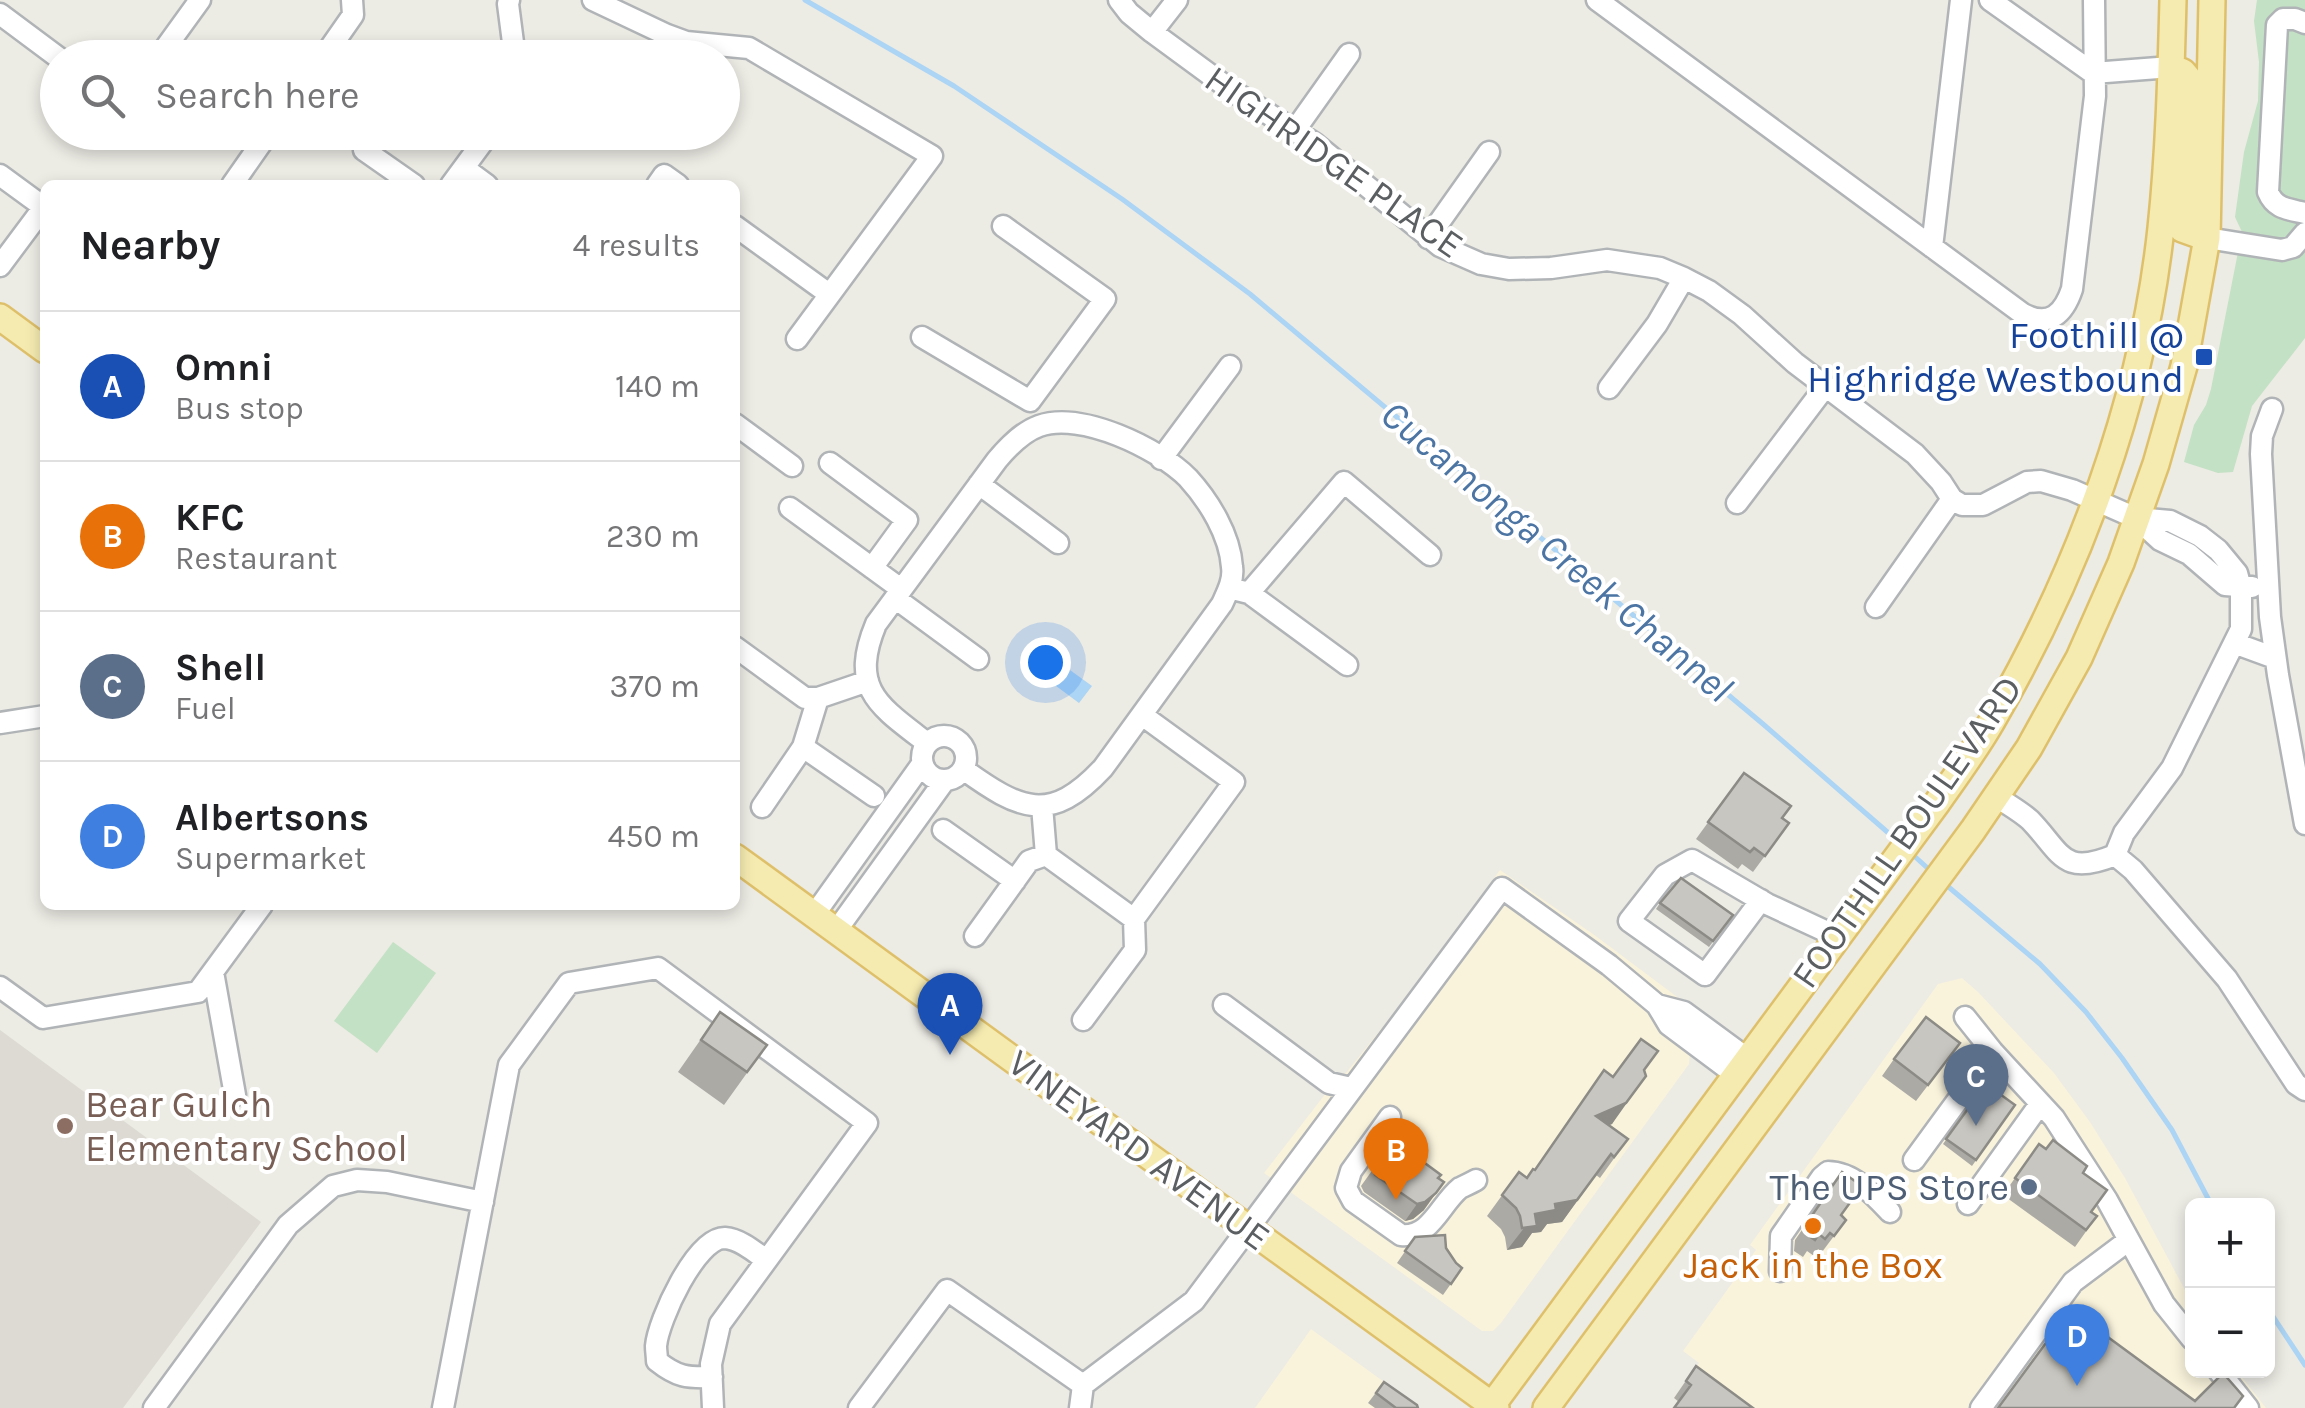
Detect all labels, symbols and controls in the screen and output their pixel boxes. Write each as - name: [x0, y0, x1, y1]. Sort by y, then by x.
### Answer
- search box: [40, 40, 740, 150]
- street label: HIGHRIDGE PLACE: [1196, 56, 1472, 268]
- icon: search: [75, 68, 130, 123]
- text: Search here: [155, 73, 359, 118]
- text: Nearby: [80, 220, 220, 270]
- text: 4 results: [573, 227, 700, 264]
- place label: Foothill @ Highridge Westbound: [1807, 313, 2184, 402]
- text: Omni: [175, 345, 273, 390]
- marker: Foothill @ Highridge Westbound: [2193, 346, 2215, 368]
- text: A: [102, 368, 123, 405]
- text: 140 m: [615, 368, 700, 405]
- text: Bus stop: [175, 390, 304, 427]
- water label: Cucamonga Creek Channel: [1372, 390, 1742, 712]
- text: KFC: [175, 495, 245, 540]
- text: B: [102, 518, 123, 555]
- text: 230 m: [606, 518, 700, 555]
- text: Restaurant: [175, 540, 337, 577]
- your location: [1020, 637, 1071, 688]
- text: Shell: [175, 645, 266, 690]
- street label: FOOTHILL BOULEVARD: [1782, 667, 2032, 997]
- text: C: [102, 668, 123, 705]
- text: 370 m: [610, 668, 700, 705]
- text: Fuel: [175, 690, 236, 727]
- text: Albertsons: [175, 795, 369, 840]
- text: D: [102, 818, 123, 855]
- text: 450 m: [608, 818, 700, 855]
- text: Supermarket: [175, 840, 366, 877]
- pin: A: [918, 972, 982, 1055]
- street label: VINEYARD AVENUE: [999, 1040, 1279, 1260]
- pin: C: [1944, 1044, 2008, 1126]
- place label: Bear Gulch Elementary School: [85, 1082, 408, 1171]
- marker: Bear Gulch Elementary School: [54, 1115, 76, 1137]
- pin: B: [1364, 1118, 1428, 1200]
- place label: The UPS Store: [1769, 1165, 2009, 1210]
- marker: The UPS Store: [2018, 1176, 2040, 1198]
- map controls: [2185, 1198, 2275, 1378]
- button: +: [2185, 1198, 2275, 1288]
- marker: Jack in the Box: [1802, 1215, 1824, 1237]
- place label: Jack in the Box: [1683, 1243, 1943, 1288]
- button: −: [2185, 1288, 2275, 1378]
- pin: D: [2044, 1304, 2110, 1386]

